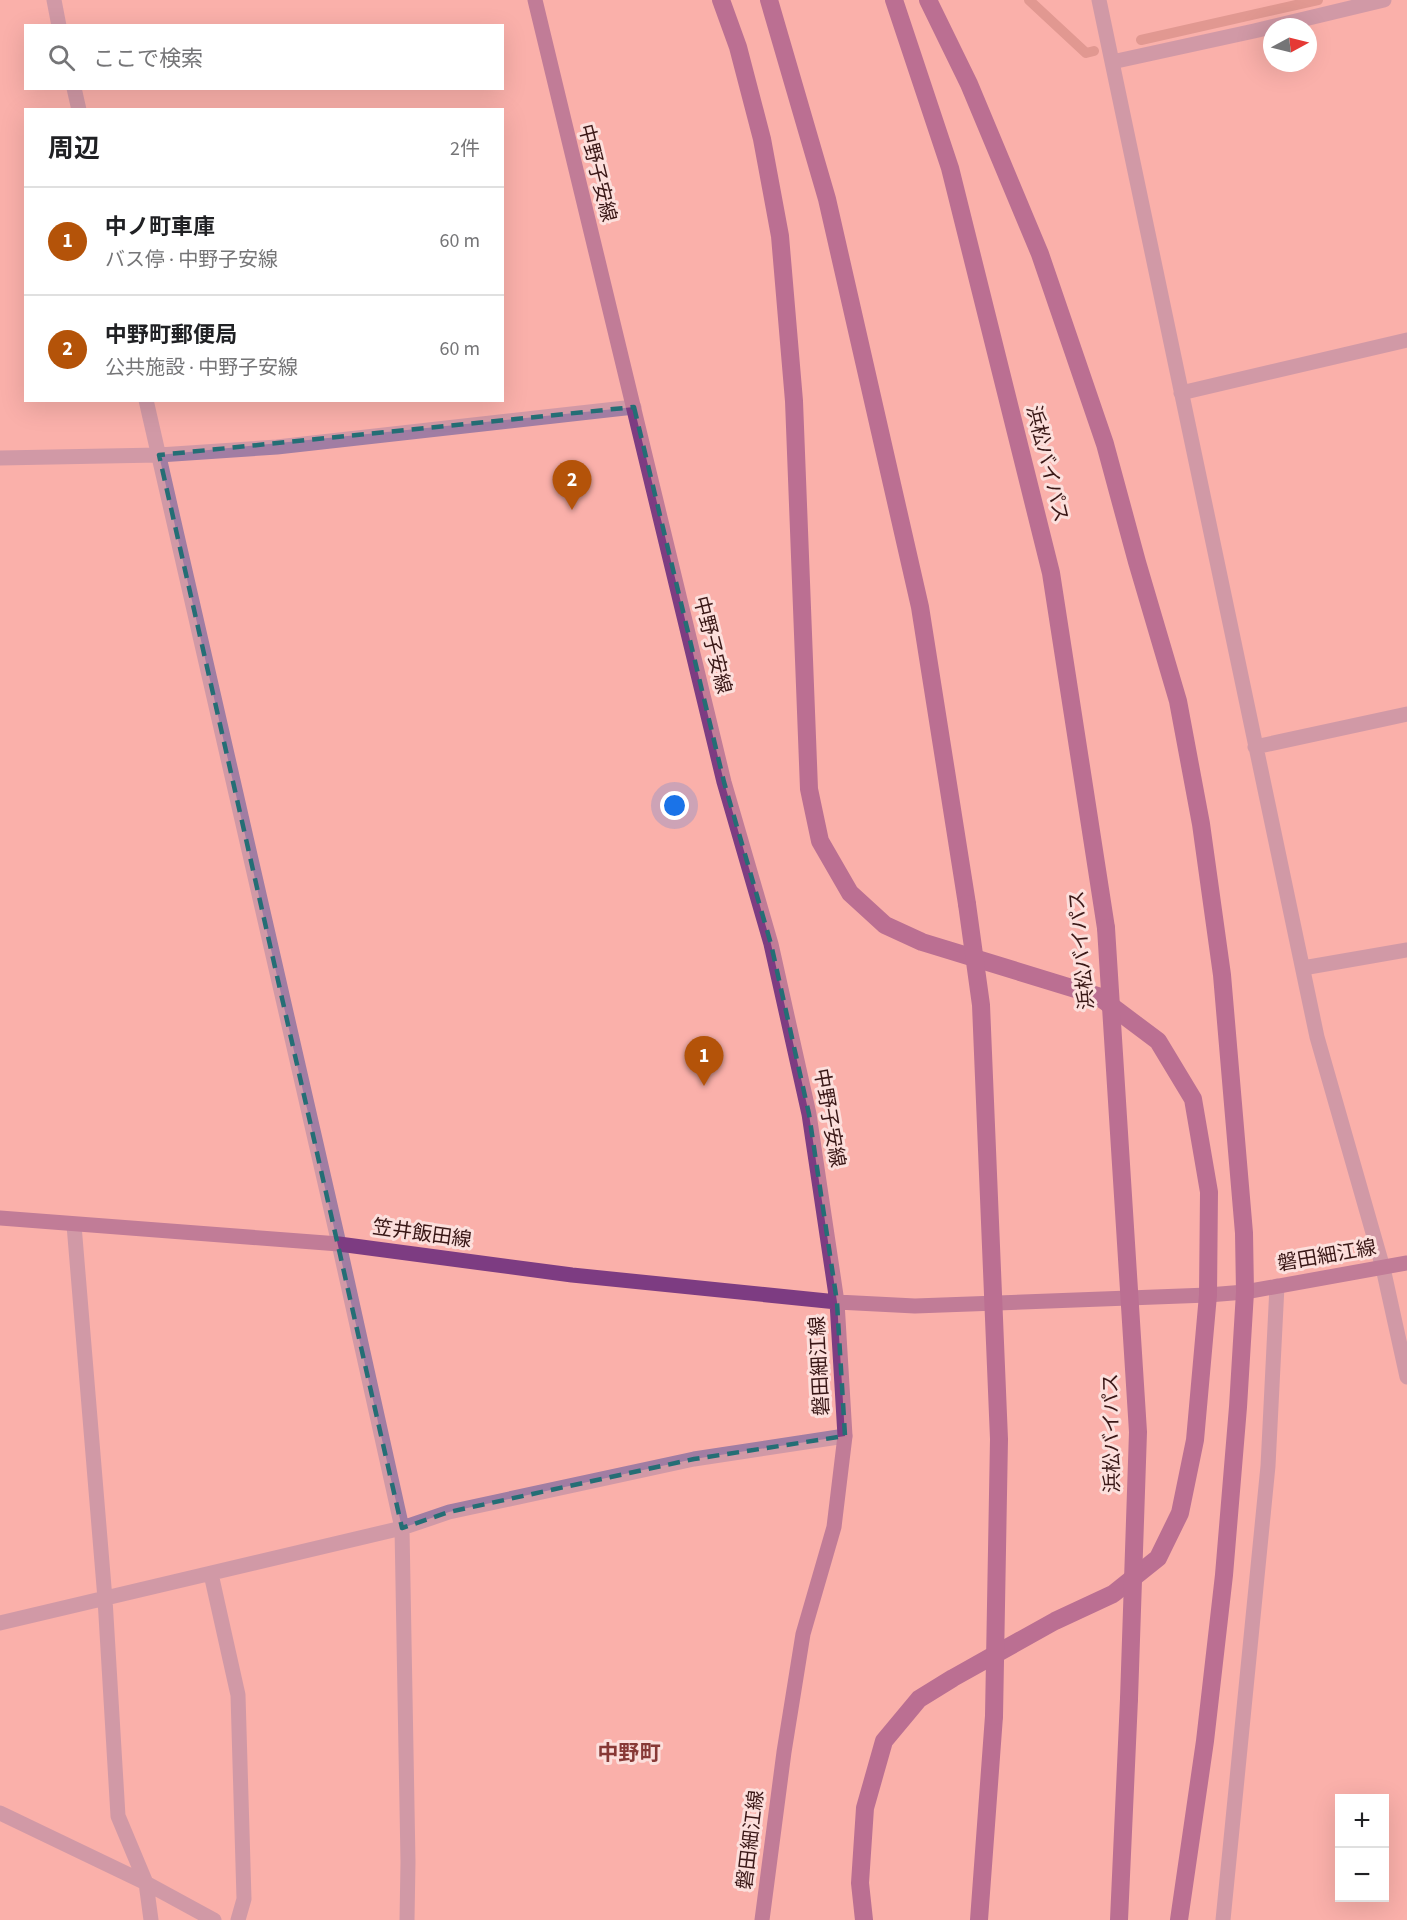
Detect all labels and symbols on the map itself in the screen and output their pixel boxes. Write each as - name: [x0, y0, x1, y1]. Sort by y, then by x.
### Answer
- north arrow: [1263, 18, 1317, 72]
- street label: 中野子安線: [571, 121, 623, 225]
- street label: 浜松バイパス: [1019, 403, 1075, 525]
- pin: 2: [552, 460, 592, 510]
- street label: 中野子安線: [686, 593, 738, 697]
- your location: [660, 791, 689, 820]
- street label: 浜松バイパス: [1063, 889, 1101, 1011]
- pin: 1: [684, 1036, 724, 1086]
- street label: 中野子安線: [807, 1066, 851, 1170]
- street label: 笠井飯田線: [371, 1213, 473, 1255]
- street label: 磐田細江線: [1275, 1234, 1379, 1278]
- street label: 磐田細江線: [803, 1315, 837, 1417]
- street label: 浜松バイパス: [1097, 1373, 1127, 1493]
- district label: 中野町: [598, 1738, 661, 1768]
- street label: 磐田細江線: [731, 1789, 771, 1891]

